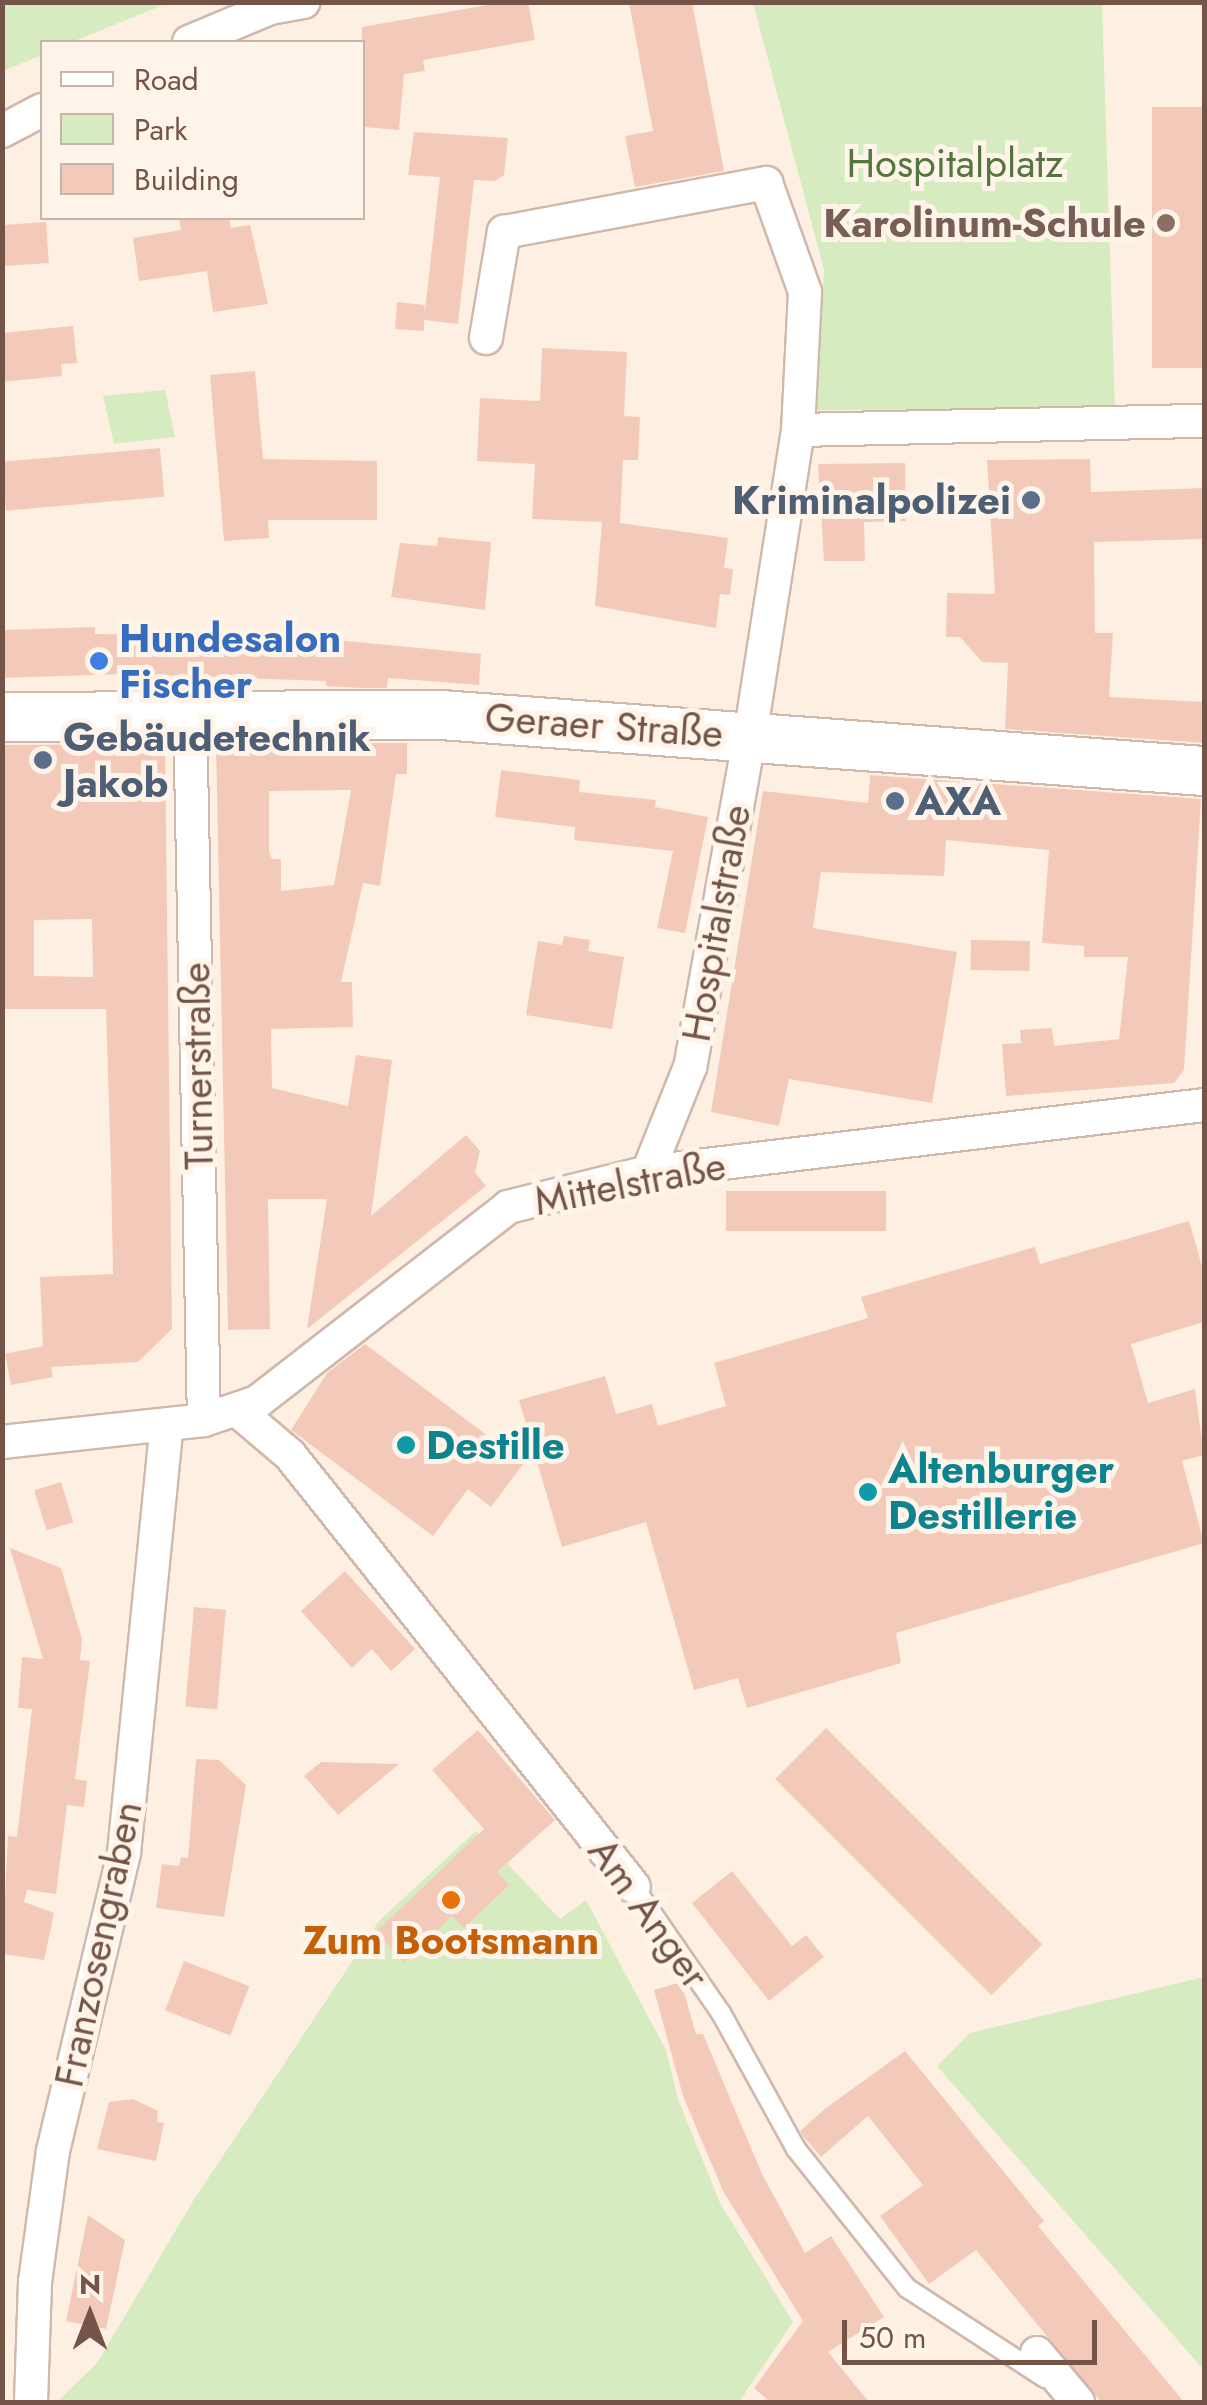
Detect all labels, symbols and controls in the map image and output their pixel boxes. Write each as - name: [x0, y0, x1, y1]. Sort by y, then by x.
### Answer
- legend: [40, 40, 365, 220]
- text: Road: [134, 58, 199, 101]
- text: Park: [134, 108, 187, 151]
- park label: Hospitalplatz: [846, 139, 1064, 187]
- text: Building: [134, 158, 239, 201]
- place label: Karolinum-Schule: [823, 199, 1146, 247]
- marker: Karolinum-Schule: [1155, 212, 1177, 234]
- place label: Kriminalpolizei: [732, 476, 1011, 524]
- marker: Kriminalpolizei: [1020, 489, 1042, 511]
- place label: Hundesalon Fischer: [119, 614, 341, 708]
- marker: Hundesalon Fischer: [88, 650, 110, 672]
- street label: Geraer Straße: [483, 693, 725, 757]
- place label: Gebäudetechnik Jakob: [63, 713, 371, 807]
- marker: Gebäudetechnik Jakob: [32, 749, 54, 771]
- place label: AXA: [915, 777, 1001, 825]
- marker: AXA: [884, 790, 906, 812]
- street label: Hospitalstraße: [672, 801, 760, 1045]
- street label: Turnerstraße: [171, 962, 223, 1170]
- street label: Mittelstraße: [530, 1141, 730, 1225]
- place label: Destille: [426, 1421, 565, 1469]
- marker: Destille: [395, 1434, 417, 1456]
- place label: Altenburger Destillerie: [888, 1445, 1114, 1539]
- marker: Altenburger Destillerie: [857, 1481, 879, 1503]
- street label: Franzosengraben: [44, 1797, 152, 2091]
- street label: Am Anger: [578, 1828, 720, 1998]
- marker: Zum Bootsmann: [440, 1889, 462, 1911]
- place label: Zum Bootsmann: [303, 1916, 599, 1964]
- text: N: [79, 2264, 101, 2305]
- north arrow: [40, 2265, 140, 2365]
- scale bar: [847, 2300, 1102, 2362]
- text: 50 m: [859, 2316, 926, 2359]

